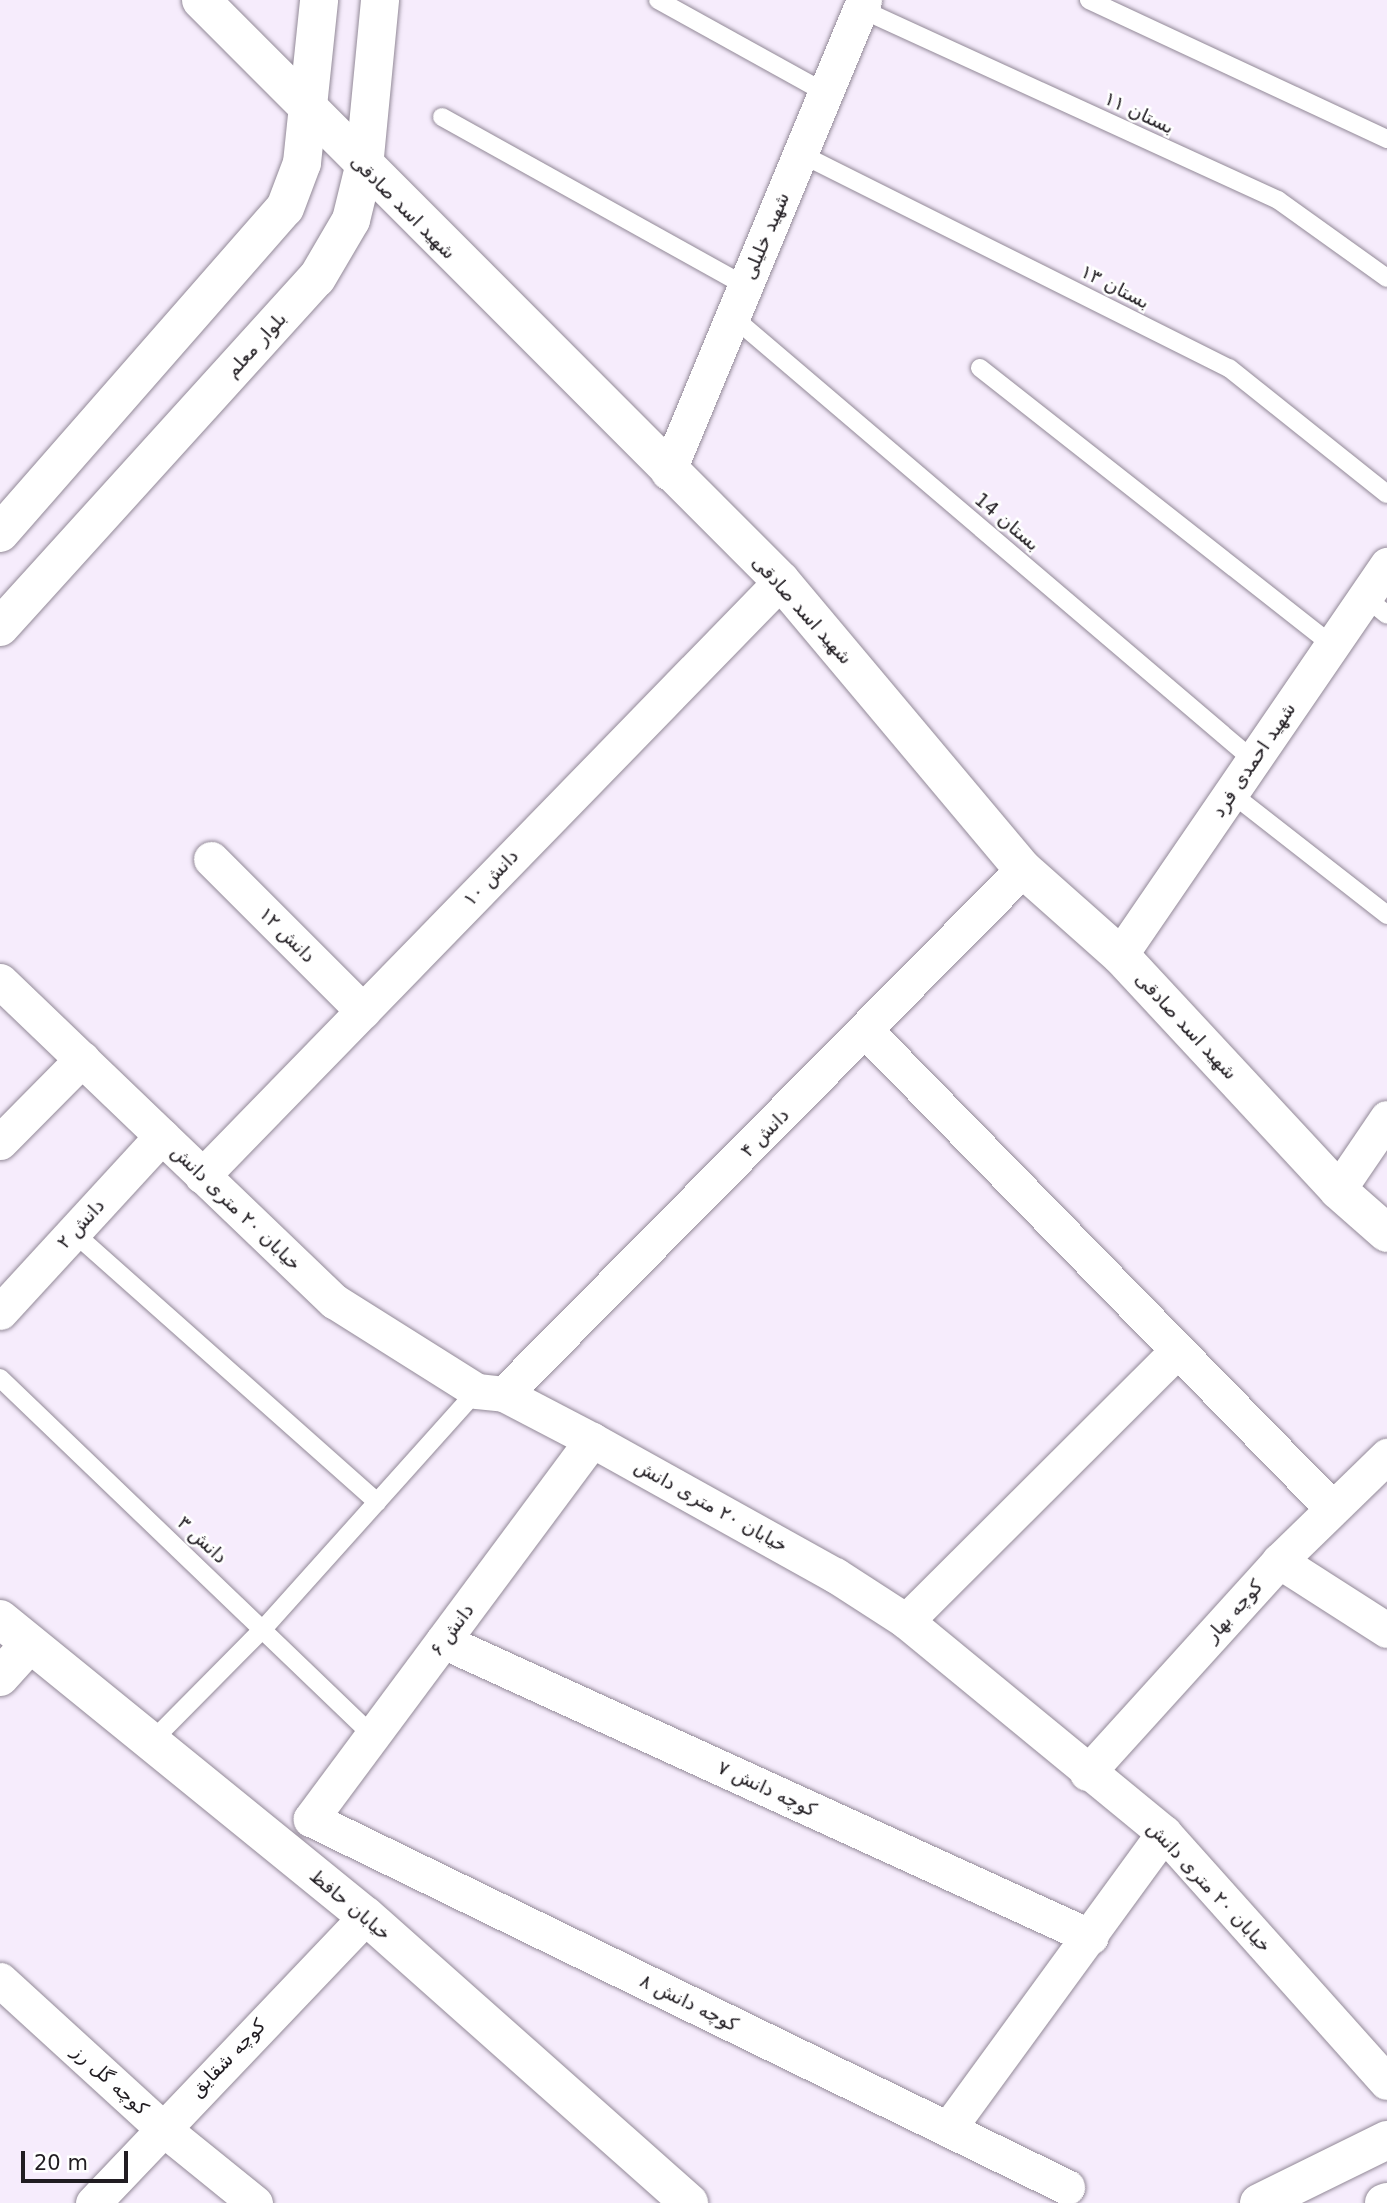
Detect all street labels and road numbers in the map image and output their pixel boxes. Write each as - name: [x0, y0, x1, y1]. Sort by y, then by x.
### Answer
- street label: بستان ۱۱: [1101, 87, 1177, 139]
- street label: شهید اسد صادقی: [346, 150, 460, 264]
- street label: شهید خلیلی: [737, 189, 795, 283]
- street label: بستان ۱۳: [1077, 260, 1153, 314]
- street label: بلوار معلم: [221, 308, 291, 382]
- street label: بستان 14: [970, 488, 1044, 556]
- street label: شهید اسد صادقی: [747, 551, 857, 669]
- street label: شهید احمدی فرد: [1207, 698, 1301, 822]
- street label: دانش ۱۰: [459, 845, 523, 911]
- street label: دانش ۱۲: [254, 902, 320, 968]
- street label: شهید اسد صادقی: [1130, 967, 1242, 1085]
- street label: دانش ۴: [736, 1104, 794, 1162]
- street label: خیابان ۲۰ متری دانش: [166, 1140, 306, 1276]
- street label: دانش ۲: [52, 1194, 110, 1254]
- street label: خیابان ۲۰ متری دانش: [631, 1454, 791, 1558]
- street label: دانش ۳: [172, 1511, 232, 1569]
- street label: کوچه بهار: [1200, 1575, 1268, 1647]
- street label: دانش ۶: [425, 1599, 479, 1661]
- street label: کوچه دانش ۷: [714, 1756, 820, 1822]
- street label: خیابان ۲۰ متری دانش: [1142, 1817, 1276, 1957]
- street label: خیابان حافظ: [305, 1864, 395, 1946]
- street label: کوچه دانش ۸: [636, 1969, 742, 2037]
- street label: کوچه شقایق: [185, 2014, 271, 2102]
- street label: کوچه گل رز: [67, 2040, 153, 2120]

